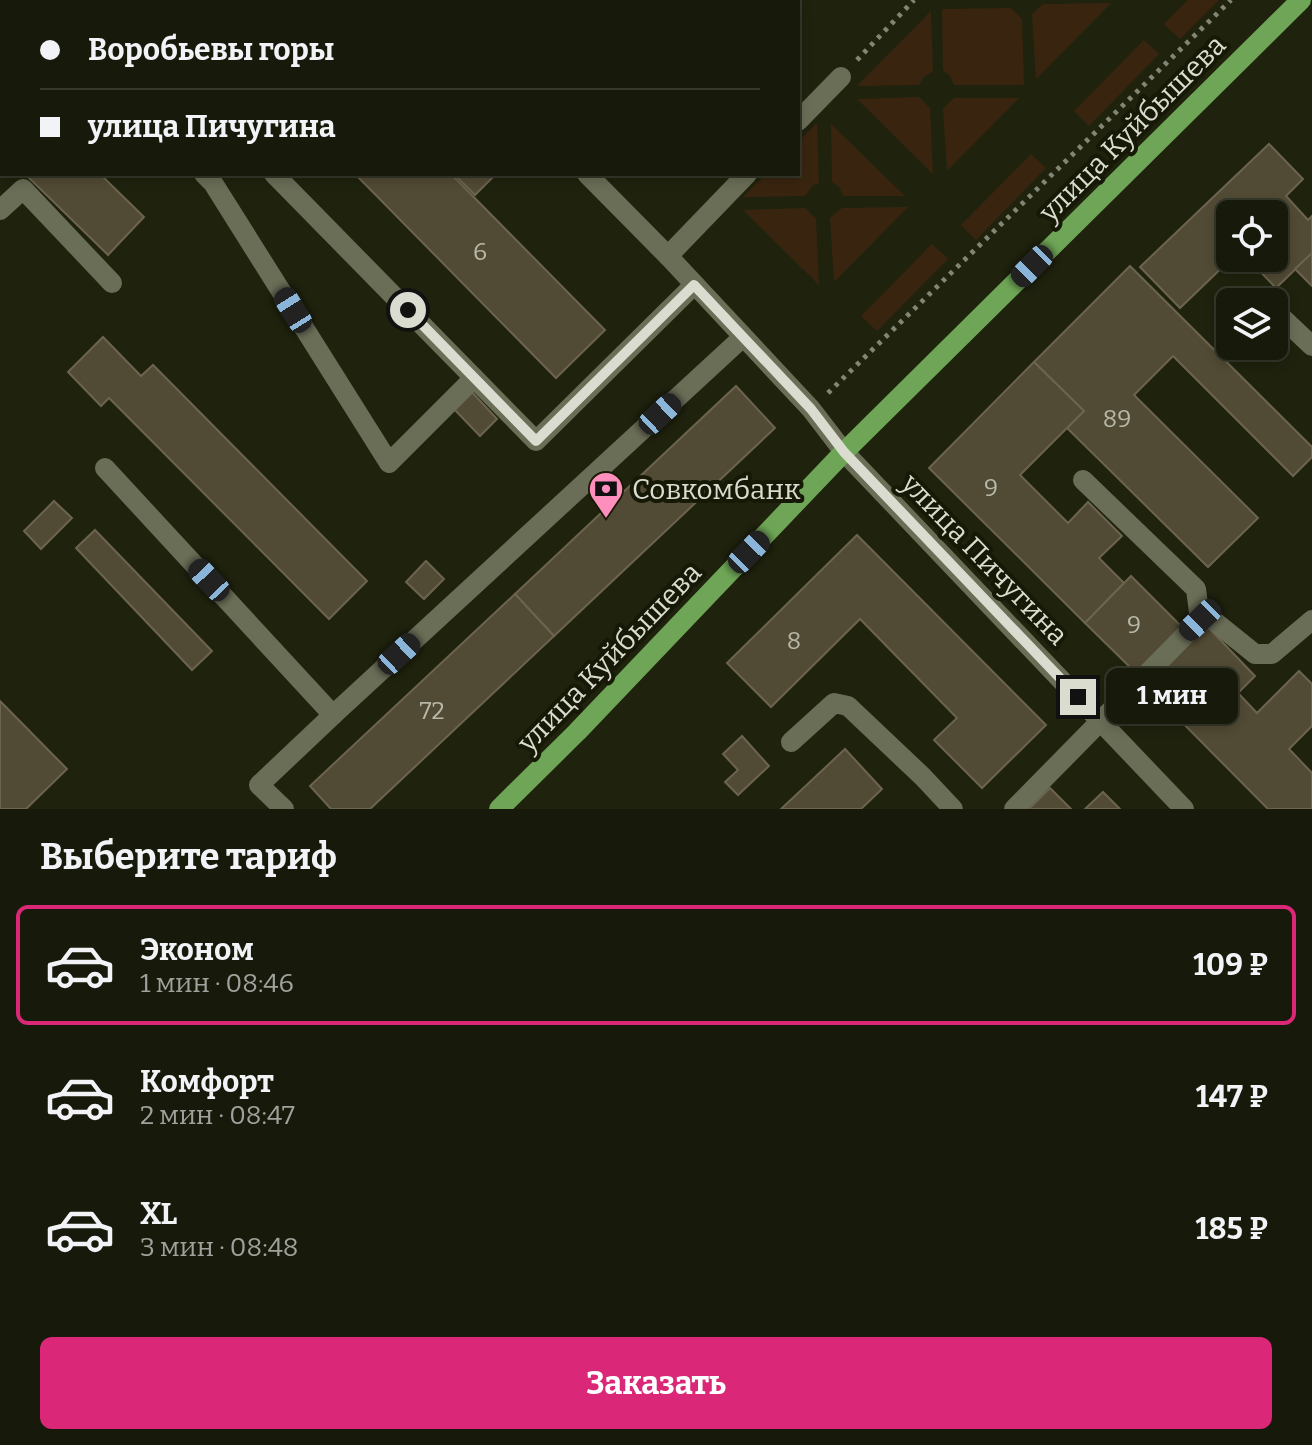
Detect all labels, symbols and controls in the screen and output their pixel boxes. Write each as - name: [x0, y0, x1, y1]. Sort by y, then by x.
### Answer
- street label: улица Куйбышева: [1032, 28, 1232, 229]
- text: Воробьевы горы: [88, 32, 334, 68]
- text: улица Пичугина: [88, 109, 336, 145]
- map controls: [1216, 200, 1288, 360]
- button: locate: [1216, 200, 1288, 272]
- house number: 6: [473, 238, 487, 266]
- car: [1007, 241, 1057, 291]
- car: [270, 283, 316, 337]
- button: layers: [1216, 288, 1288, 360]
- route start: [390, 292, 426, 328]
- car: [634, 389, 686, 439]
- house number: 89: [1103, 405, 1131, 433]
- street label: улица Пичугина: [894, 466, 1075, 652]
- bank icon: Совкомбанк: [587, 470, 625, 520]
- place label: Совкомбанк: [632, 473, 801, 506]
- house number: 9: [984, 474, 998, 502]
- car: [724, 526, 774, 578]
- car: [184, 554, 234, 606]
- street label: улица Куйбышева: [510, 556, 708, 759]
- car: [1174, 595, 1226, 645]
- house number: 9: [1127, 611, 1141, 639]
- house number: 8: [787, 627, 801, 655]
- car: [373, 629, 425, 679]
- callout: 1 мин: [1106, 669, 1238, 725]
- route end: [1060, 679, 1096, 715]
- text: 1 мин: [1137, 680, 1207, 711]
- house number: 72: [420, 697, 444, 725]
- text: Выберите тариф: [40, 835, 337, 879]
- icon: car: [44, 929, 116, 1001]
- text: Эконом: [140, 932, 254, 968]
- text: 109 ₽: [1193, 947, 1268, 983]
- text: 1 мин · 08:46: [140, 968, 294, 999]
- icon: car: [44, 1061, 116, 1133]
- text: Комфорт: [140, 1064, 274, 1100]
- text: 147 ₽: [1196, 1079, 1268, 1115]
- text: 2 мин · 08:47: [140, 1100, 295, 1131]
- icon: car: [44, 1193, 116, 1265]
- text: XL: [140, 1196, 177, 1232]
- text: 185 ₽: [1195, 1211, 1268, 1247]
- text: 3 мин · 08:48: [140, 1232, 298, 1263]
- button: Заказать: [40, 1337, 1272, 1429]

